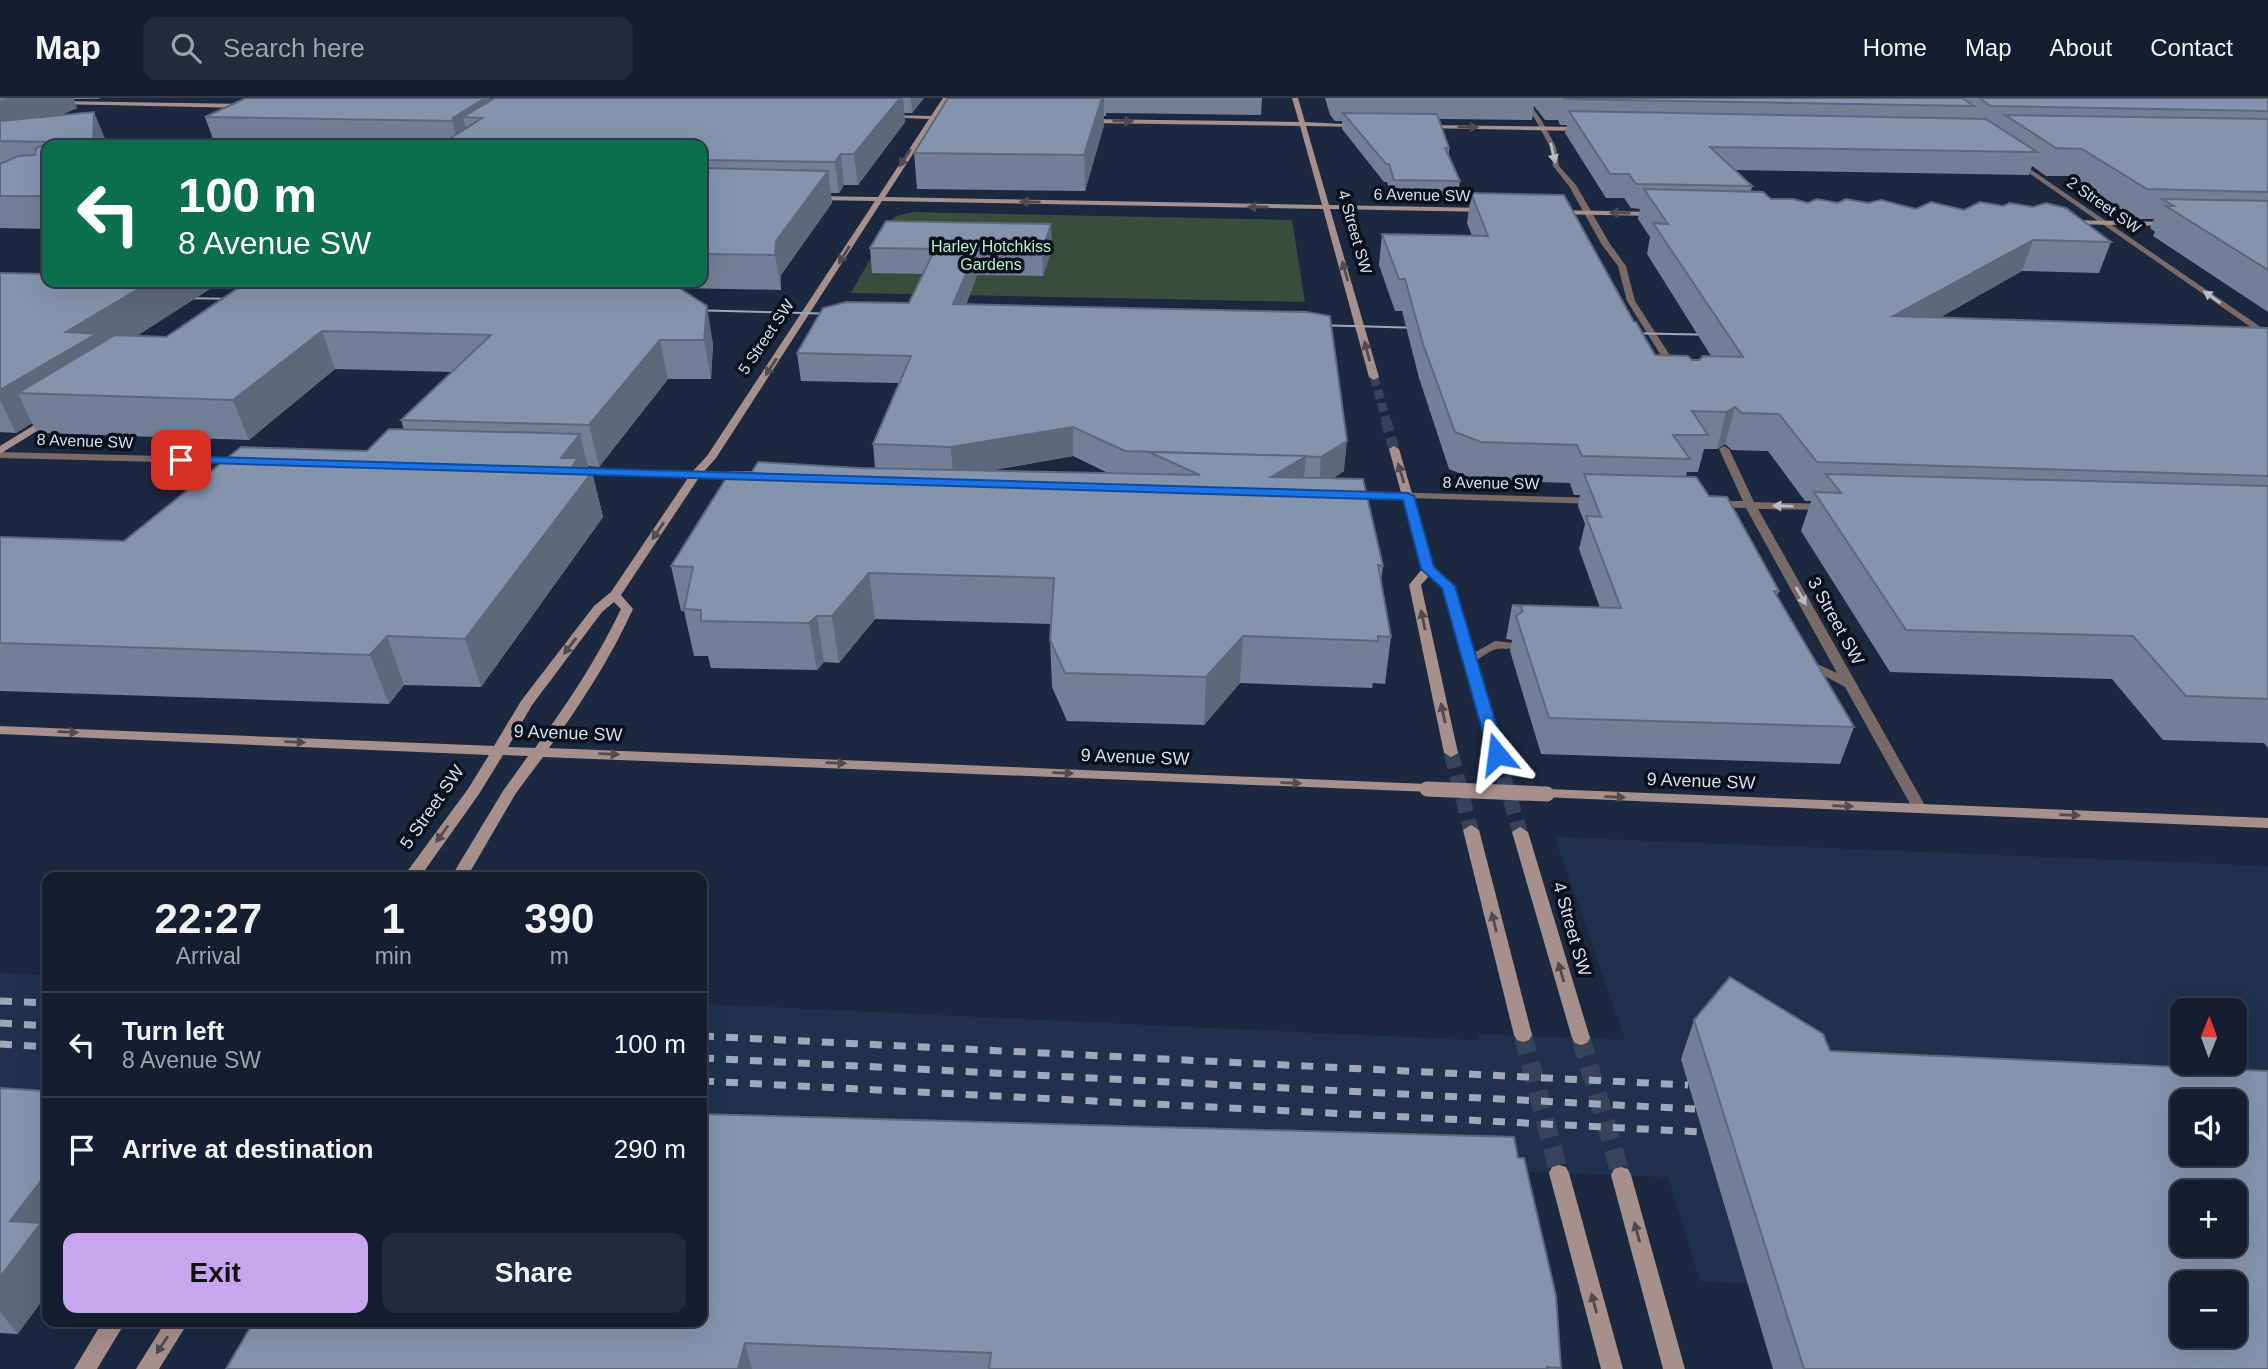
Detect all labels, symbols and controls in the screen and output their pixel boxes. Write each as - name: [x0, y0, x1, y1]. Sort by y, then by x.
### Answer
- search box: [143, 17, 633, 80]
- text: Map: [35, 29, 101, 66]
- icon: search: [167, 29, 205, 67]
- text: Search here: [223, 33, 365, 63]
- text: Home: [1863, 34, 1927, 61]
- text: Map: [1965, 34, 2012, 61]
- text: About: [2050, 34, 2112, 61]
- text: Contact: [2150, 34, 2233, 61]
- one-way arrow: [1112, 115, 1134, 127]
- one-way arrow: [1457, 121, 1479, 133]
- one-way arrow: [1547, 143, 1558, 165]
- one-way arrow: [898, 149, 912, 167]
- icon: left: [63, 168, 154, 259]
- text: 100 m: [178, 168, 317, 222]
- street label: 2 Street SW: [2064, 173, 2145, 237]
- street label: 6 Avenue SW: [1374, 186, 1471, 204]
- street label: 4 Street SW: [1335, 188, 1375, 277]
- one-way arrow: [1019, 197, 1041, 208]
- one-way arrow: [1247, 201, 1269, 212]
- one-way arrow: [1609, 207, 1631, 219]
- text: 8 Avenue SW: [178, 225, 371, 261]
- park label: Harley Hotchkiss Gardens: [931, 238, 1051, 273]
- one-way arrow: [838, 245, 851, 265]
- one-way arrow: [1339, 261, 1349, 282]
- one-way arrow: [2203, 290, 2221, 304]
- street label: 5 Street SW: [735, 296, 798, 378]
- one-way arrow: [1362, 340, 1372, 361]
- one-way arrow: [765, 358, 778, 377]
- pin: [151, 430, 211, 490]
- street label: 8 Avenue SW: [36, 431, 134, 451]
- icon: arrive: [162, 441, 200, 479]
- one-way arrow: [1395, 462, 1406, 483]
- street label: 8 Avenue SW: [1443, 474, 1540, 492]
- one-way arrow: [1772, 500, 1794, 511]
- one-way arrow: [651, 522, 665, 540]
- street label: 3 Street SW: [1804, 574, 1868, 668]
- one-way arrow: [1795, 587, 1807, 606]
- one-way arrow: [1417, 609, 1428, 631]
- one-way arrow: [563, 636, 577, 655]
- one-way arrow: [1437, 702, 1448, 724]
- position arrow: [1460, 717, 1534, 791]
- street label: 9 Avenue SW: [513, 721, 623, 745]
- one-way arrow: [57, 727, 79, 738]
- one-way arrow: [285, 736, 307, 747]
- street label: 9 Avenue SW: [1080, 745, 1190, 769]
- one-way arrow: [598, 748, 620, 759]
- one-way arrow: [825, 758, 847, 769]
- street label: 5 Street SW: [396, 762, 468, 852]
- one-way arrow: [1053, 768, 1075, 779]
- street label: 9 Avenue SW: [1646, 769, 1756, 793]
- one-way arrow: [1280, 778, 1302, 789]
- one-way arrow: [1604, 792, 1626, 803]
- one-way arrow: [1832, 801, 1854, 812]
- one-way arrow: [2059, 810, 2081, 821]
- one-way arrow: [436, 825, 450, 843]
- street label: 4 Street SW: [1549, 880, 1595, 978]
- text: 22:27: [155, 895, 262, 942]
- text: 1: [381, 895, 405, 942]
- text: 390: [524, 895, 594, 942]
- one-way arrow: [1488, 911, 1499, 933]
- text: Arrival: [176, 943, 241, 969]
- text: min: [375, 943, 412, 969]
- text: m: [550, 943, 569, 969]
- one-way arrow: [1556, 962, 1566, 983]
- north arrow: [2170, 998, 2247, 1074]
- map controls: [2170, 998, 2247, 1348]
- text: Turn left: [122, 1016, 224, 1046]
- icon: left: [63, 1026, 101, 1064]
- text: 100 m: [614, 1029, 686, 1059]
- text: 8 Avenue SW: [122, 1047, 261, 1073]
- button: sound: [2170, 1089, 2247, 1166]
- icon: arrive: [63, 1131, 101, 1169]
- text: Arrive at destination: [122, 1134, 373, 1164]
- text: 290 m: [614, 1134, 686, 1164]
- button: +: [2170, 1180, 2247, 1257]
- one-way arrow: [1631, 1221, 1642, 1243]
- button: Exit: [63, 1233, 368, 1313]
- button: Share: [382, 1233, 686, 1313]
- button: −: [2170, 1271, 2247, 1348]
- one-way arrow: [1588, 1292, 1599, 1314]
- one-way arrow: [156, 1335, 169, 1355]

